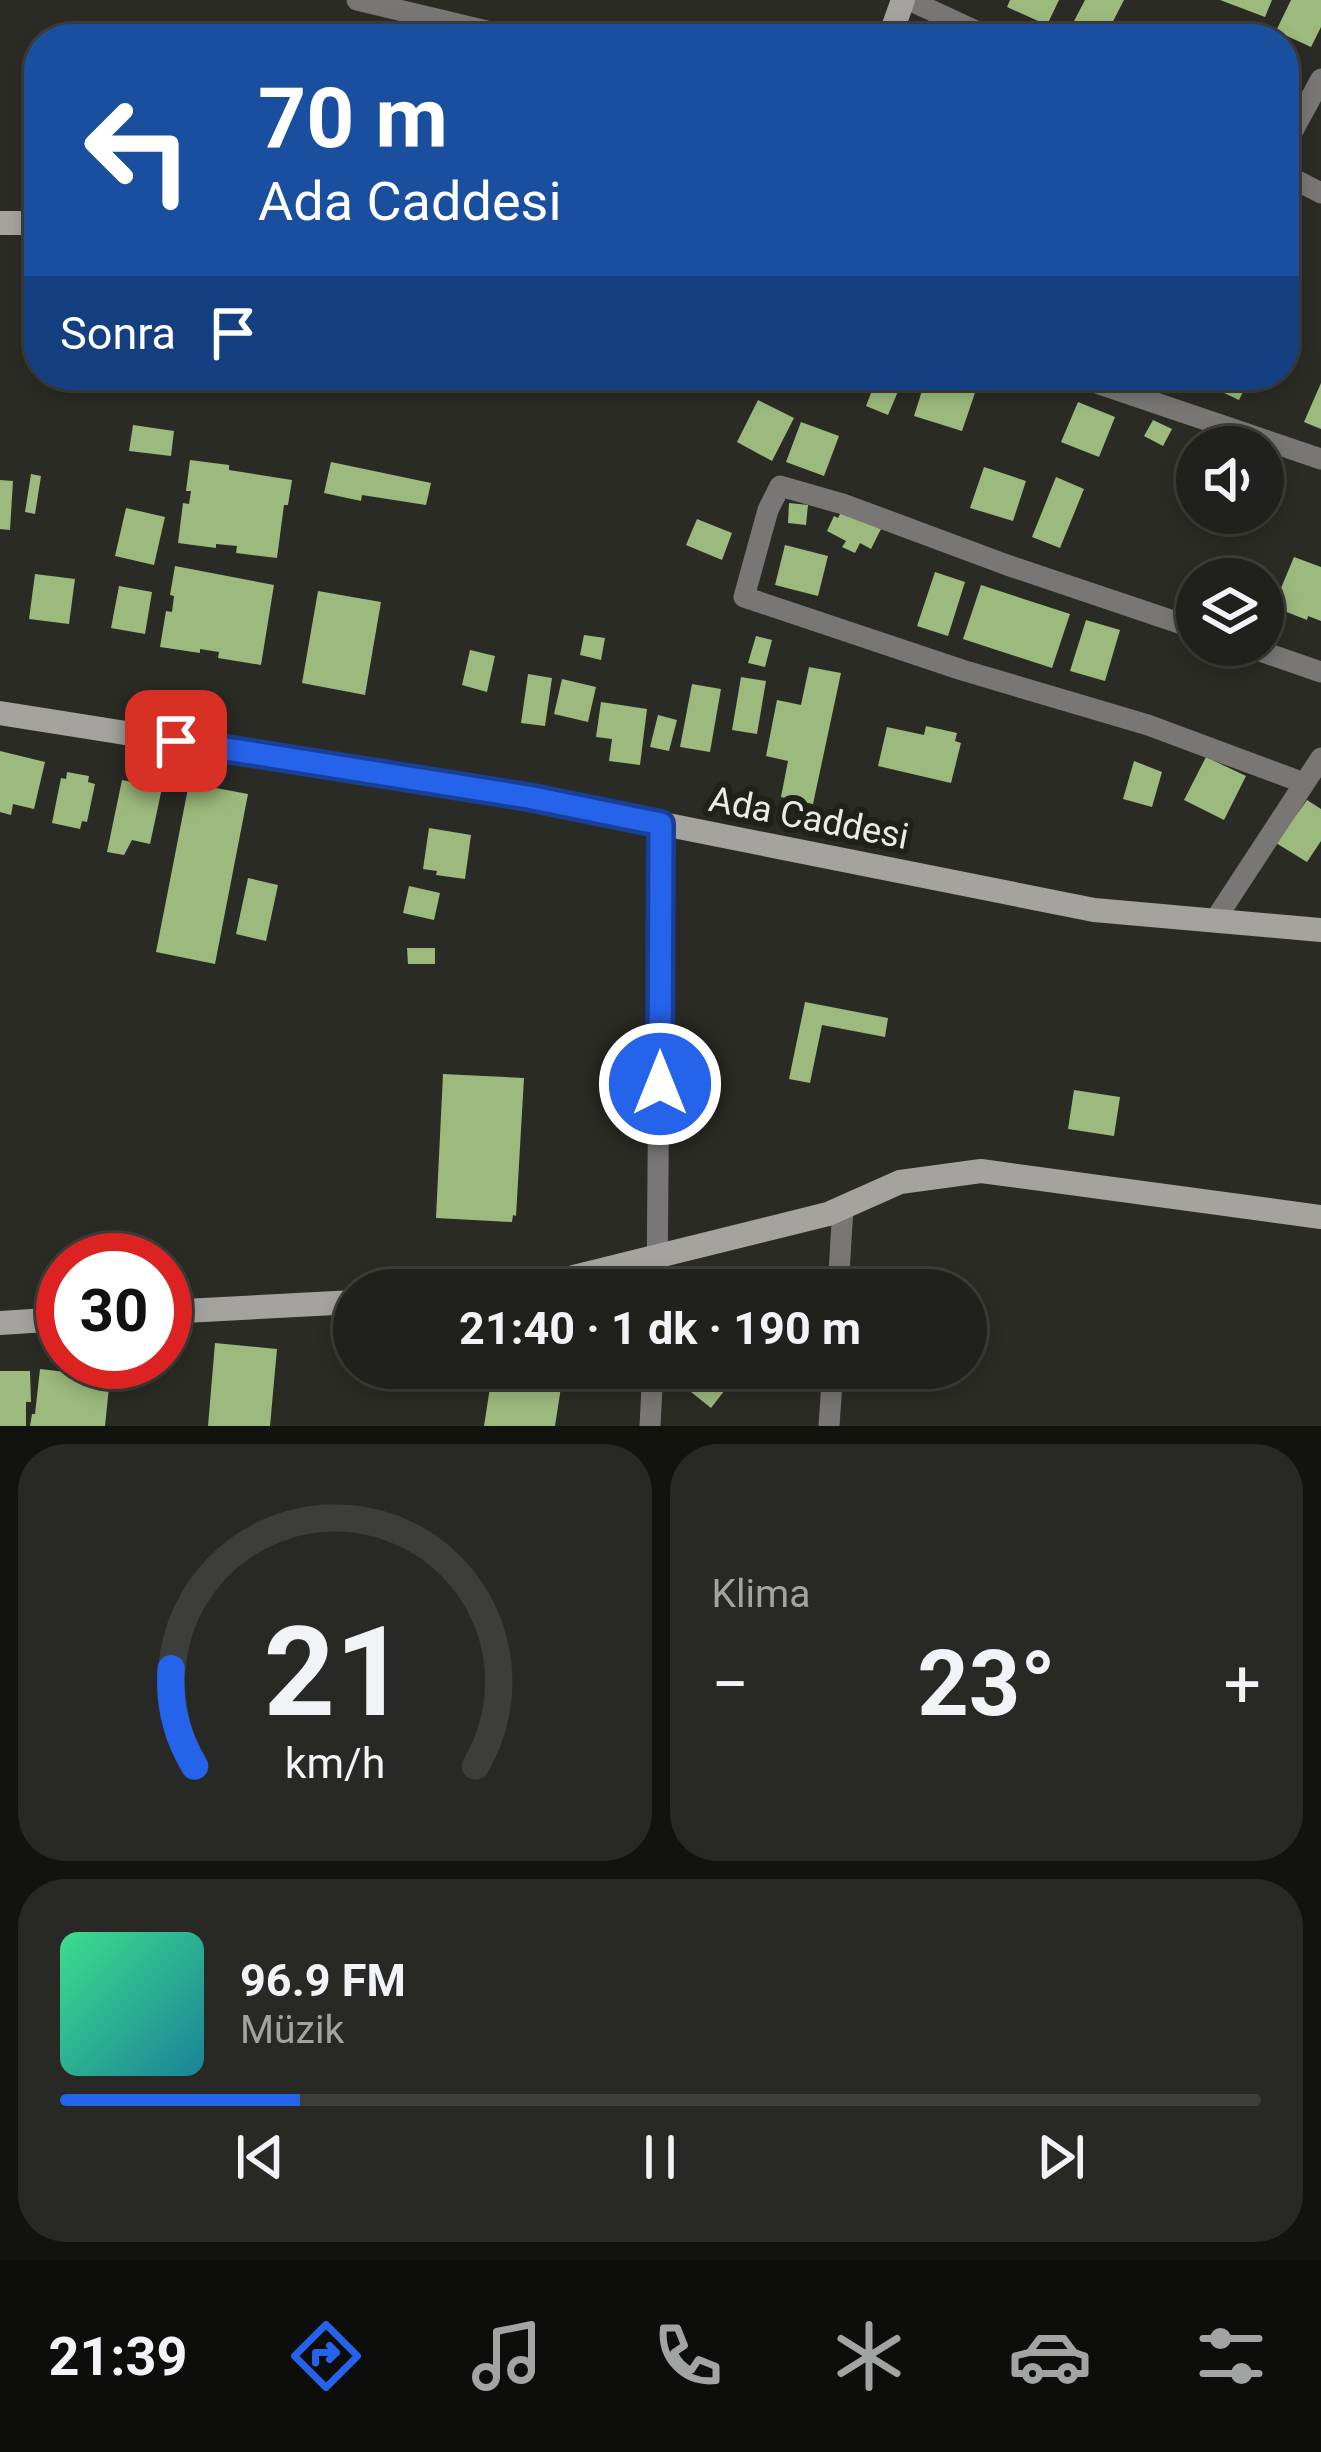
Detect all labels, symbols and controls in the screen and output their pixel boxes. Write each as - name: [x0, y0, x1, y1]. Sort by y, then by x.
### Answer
- text: 70 m: [258, 69, 448, 168]
- icon: left: [60, 72, 216, 228]
- text: Ada Caddesi: [258, 170, 562, 233]
- icon: arrive: [200, 300, 266, 366]
- text: Sonra: [60, 307, 176, 360]
- map controls: [1176, 426, 1284, 666]
- button: sound: [1176, 426, 1284, 534]
- button: layers: [1176, 558, 1284, 666]
- pin: [125, 690, 227, 792]
- icon: arrive: [143, 708, 209, 774]
- street label: Ada Caddesi: [705, 778, 912, 858]
- position arrow: [597, 1021, 723, 1147]
- speed limit sign: 30: [36, 1233, 192, 1389]
- text: 21:40 · 1 dk · 190 m: [459, 1302, 861, 1355]
- text: Klima: [712, 1571, 810, 1617]
- text: 21: [263, 1599, 406, 1745]
- text: 23°: [917, 1632, 1056, 1737]
- text: −: [712, 1646, 749, 1723]
- text: +: [1224, 1646, 1261, 1723]
- text: km/h: [284, 1737, 385, 1787]
- text: 96.9 FM: [240, 1954, 406, 2007]
- text: Müzik: [240, 2007, 344, 2053]
- icon: previous: [227, 2124, 293, 2190]
- icon: pause: [627, 2124, 693, 2190]
- icon: next: [1028, 2124, 1094, 2190]
- icon: directions: [284, 2314, 368, 2398]
- icon: music: [465, 2314, 549, 2398]
- icon: phone: [646, 2314, 730, 2398]
- icon: climate: [827, 2314, 911, 2398]
- icon: car: [1008, 2314, 1092, 2398]
- icon: filters: [1189, 2314, 1273, 2398]
- text: 21:39: [48, 2325, 188, 2388]

